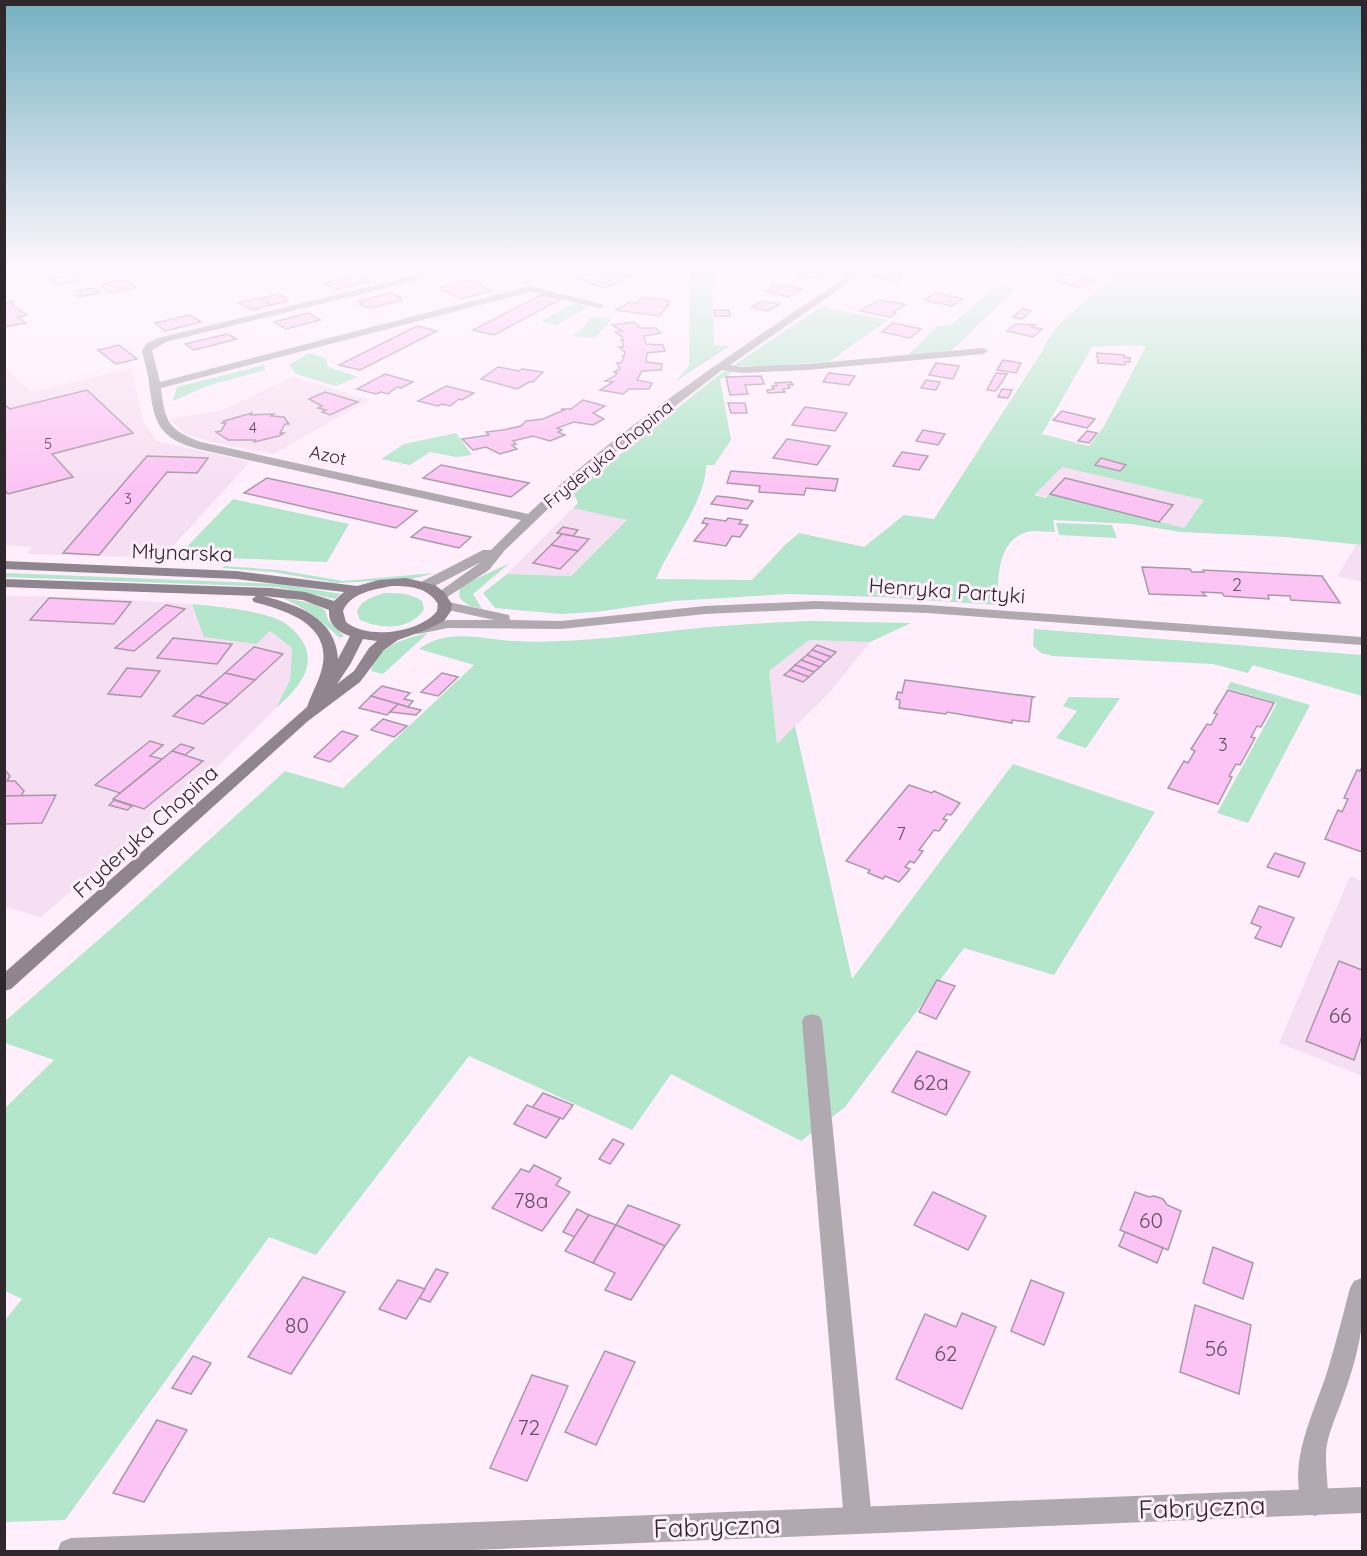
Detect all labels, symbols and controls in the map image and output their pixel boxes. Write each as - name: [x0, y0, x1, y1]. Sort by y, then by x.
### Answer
- street label: Fryderyka Chopina: [539, 395, 677, 513]
- house number: 4: [249, 418, 257, 437]
- house number: 5: [44, 434, 52, 453]
- street label: Azot: [307, 440, 349, 470]
- house number: 3: [124, 489, 132, 508]
- street label: Młynarska: [131, 537, 233, 567]
- street label: Henryka Partyki: [868, 572, 1026, 608]
- house number: 2: [1232, 573, 1242, 596]
- house number: 3: [1218, 733, 1228, 756]
- street label: Fryderyka Chopina: [67, 759, 223, 903]
- house number: 7: [896, 822, 906, 845]
- house number: 66: [1329, 1002, 1351, 1028]
- house number: 62a: [913, 1069, 949, 1095]
- house number: 78a: [514, 1187, 548, 1213]
- house number: 60: [1139, 1207, 1163, 1233]
- house number: 80: [285, 1312, 309, 1338]
- house number: 56: [1205, 1335, 1227, 1361]
- house number: 62: [935, 1340, 957, 1366]
- house number: 72: [518, 1414, 540, 1440]
- street label: Fabryczna: [1138, 1488, 1266, 1526]
- street label: Fabryczna: [653, 1507, 781, 1545]

